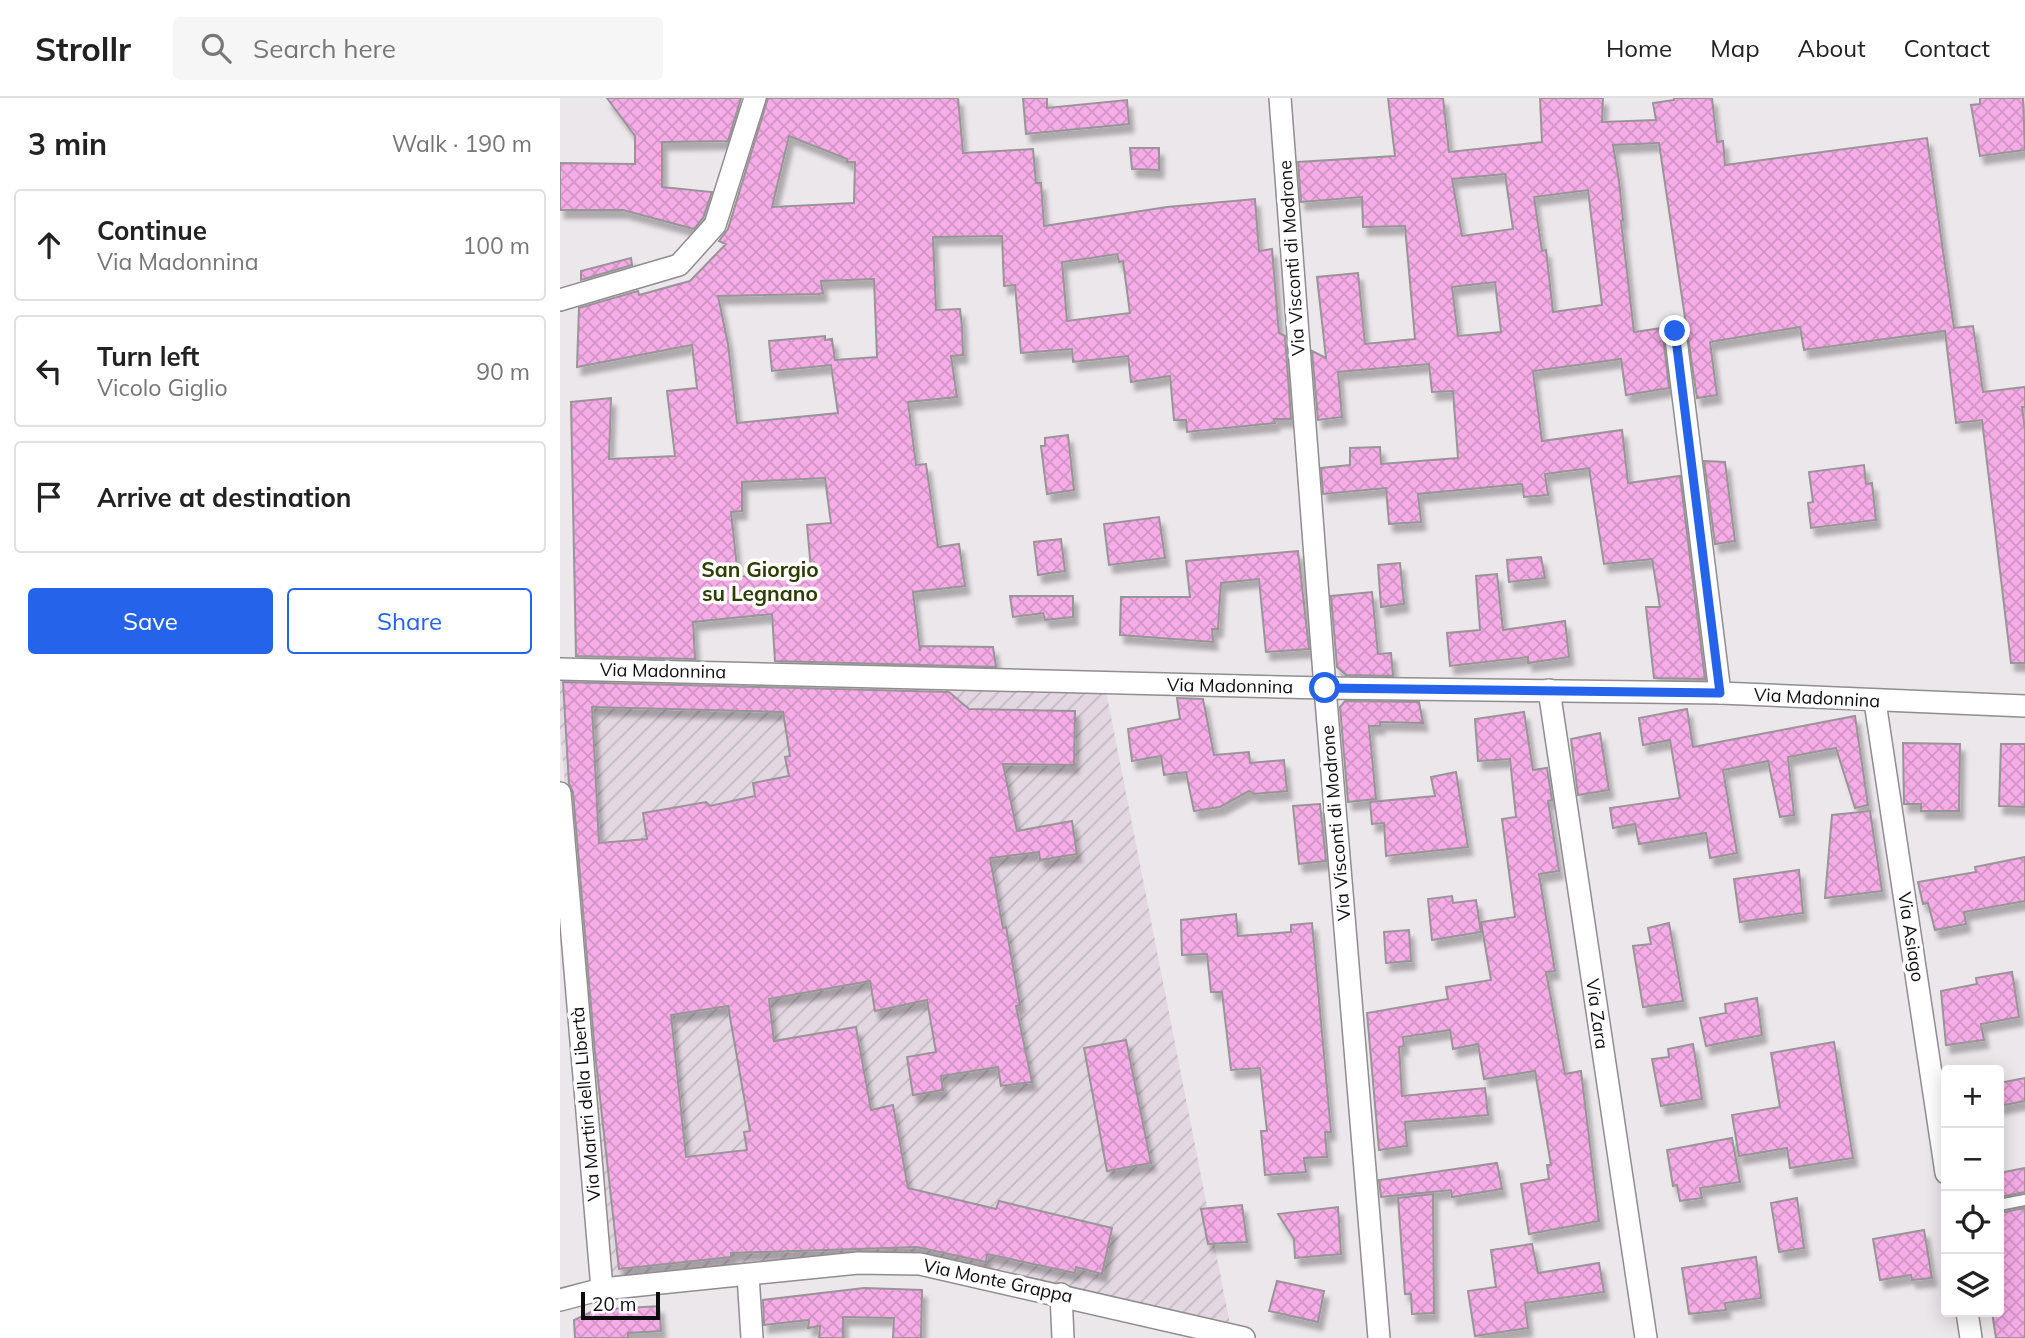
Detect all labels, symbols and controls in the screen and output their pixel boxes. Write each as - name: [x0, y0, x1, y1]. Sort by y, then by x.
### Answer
- search box: [173, 17, 663, 80]
- text: Strollr: [35, 28, 131, 69]
- icon: search: [197, 29, 235, 67]
- text: Search here: [253, 32, 396, 65]
- text: Home: [1606, 33, 1672, 63]
- text: Map: [1710, 33, 1760, 63]
- text: About: [1798, 33, 1866, 63]
- text: Contact: [1904, 33, 1990, 63]
- text: 3 min: [28, 125, 107, 163]
- text: Walk · 190 m: [392, 129, 532, 158]
- street label: Via Visconti di Modrone: [1273, 159, 1310, 357]
- text: Continue: [97, 214, 207, 247]
- icon: ahead: [30, 226, 68, 264]
- text: 100 m: [462, 231, 530, 260]
- text: Via Madonnina: [97, 247, 259, 276]
- route end: [1659, 315, 1690, 346]
- text: Turn left: [97, 340, 199, 373]
- icon: left: [30, 352, 68, 390]
- text: 90 m: [476, 357, 530, 386]
- text: Vicolo Giglio: [97, 373, 228, 402]
- icon: arrive: [30, 478, 68, 516]
- text: Arrive at destination: [97, 481, 352, 514]
- district label: San Giorgio su Legnano: [701, 556, 819, 606]
- button: Save: [28, 588, 273, 654]
- button: Share: [287, 588, 532, 654]
- street label: Via Madonnina: [600, 658, 726, 683]
- route start: [1309, 672, 1340, 703]
- street label: Via Madonnina: [1167, 673, 1293, 698]
- street label: Via Madonnina: [1753, 683, 1881, 712]
- street label: Via Visconti di Modrone: [1315, 724, 1356, 922]
- street label: Via Asiago: [1893, 890, 1930, 983]
- street label: Via Zara: [1581, 977, 1614, 1051]
- street label: Via Martiri della Libertà: [566, 1006, 605, 1202]
- map controls: [1941, 1065, 2004, 1317]
- button: +: [1941, 1065, 2004, 1128]
- button: −: [1941, 1128, 2004, 1191]
- button: locate: [1941, 1191, 2004, 1254]
- street label: Via Monte Grappa: [921, 1253, 1075, 1308]
- button: layers: [1941, 1254, 2004, 1317]
- scale bar: [581, 1289, 660, 1321]
- text: 20 m: [592, 1292, 636, 1316]

